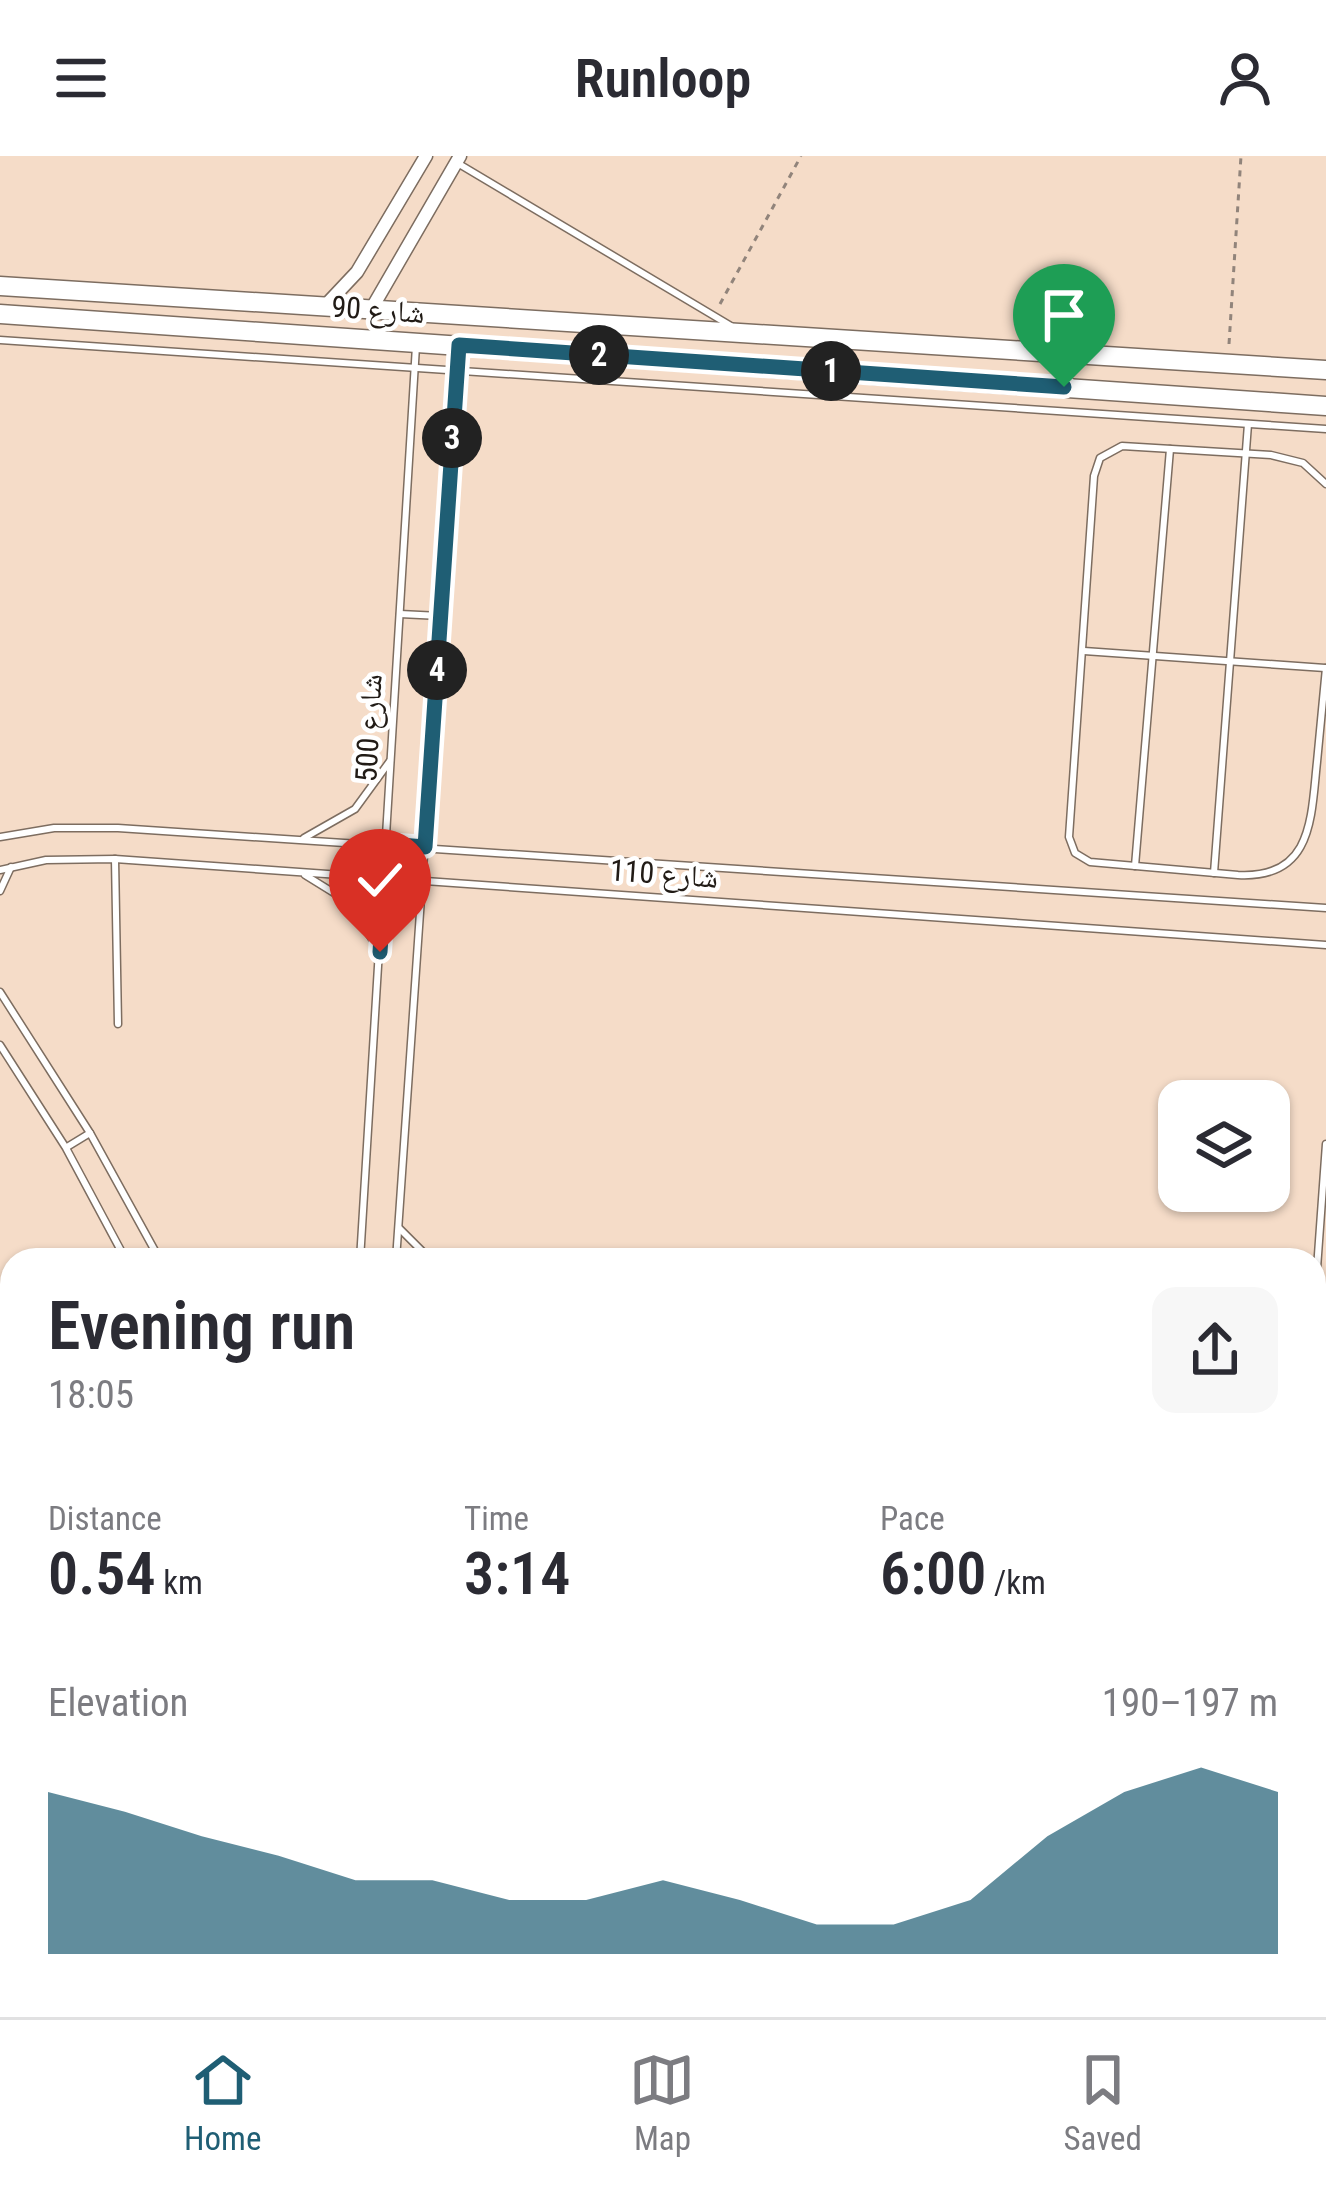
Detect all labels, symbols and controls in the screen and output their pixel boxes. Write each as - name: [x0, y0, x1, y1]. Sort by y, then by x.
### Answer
- icon: menu: [48, 45, 114, 111]
- icon: person: [1212, 45, 1278, 111]
- text: Runloop: [575, 47, 751, 110]
- pin: [1013, 264, 1115, 387]
- icon: arrive: [1031, 282, 1097, 348]
- street label: شارع 90: [330, 289, 426, 332]
- pin: 2: [569, 325, 629, 385]
- text: 2: [591, 335, 607, 374]
- pin: 1: [801, 341, 861, 401]
- text: 1: [823, 351, 839, 390]
- pin: 3: [422, 408, 482, 468]
- text: 3: [444, 418, 460, 457]
- pin: 4: [407, 640, 467, 700]
- text: 4: [429, 650, 445, 689]
- street label: شارع 500: [348, 673, 391, 783]
- pin: [329, 829, 431, 952]
- icon: check: [347, 847, 413, 913]
- street label: شارع 110: [609, 852, 719, 897]
- map controls: [1158, 1080, 1290, 1212]
- button: layers: [1158, 1080, 1290, 1212]
- button: share: [1152, 1287, 1278, 1413]
- text: Evening run: [48, 1288, 355, 1365]
- text: 18:05: [48, 1372, 134, 1418]
- text: Distance: [48, 1499, 162, 1538]
- text: Time: [464, 1499, 529, 1538]
- text: Pace: [880, 1499, 945, 1538]
- text: 0.54: [48, 1538, 156, 1609]
- text: 3:14: [464, 1538, 570, 1609]
- text: 6:00: [880, 1538, 986, 1609]
- text: km: [156, 1563, 203, 1602]
- text: /km: [986, 1563, 1046, 1602]
- text: Elevation: [48, 1680, 188, 1726]
- text: 190–197 m: [1102, 1680, 1278, 1726]
- tab: Home: [184, 2047, 261, 2158]
- tab: Map: [629, 2047, 695, 2158]
- tab: Saved: [1064, 2047, 1142, 2158]

